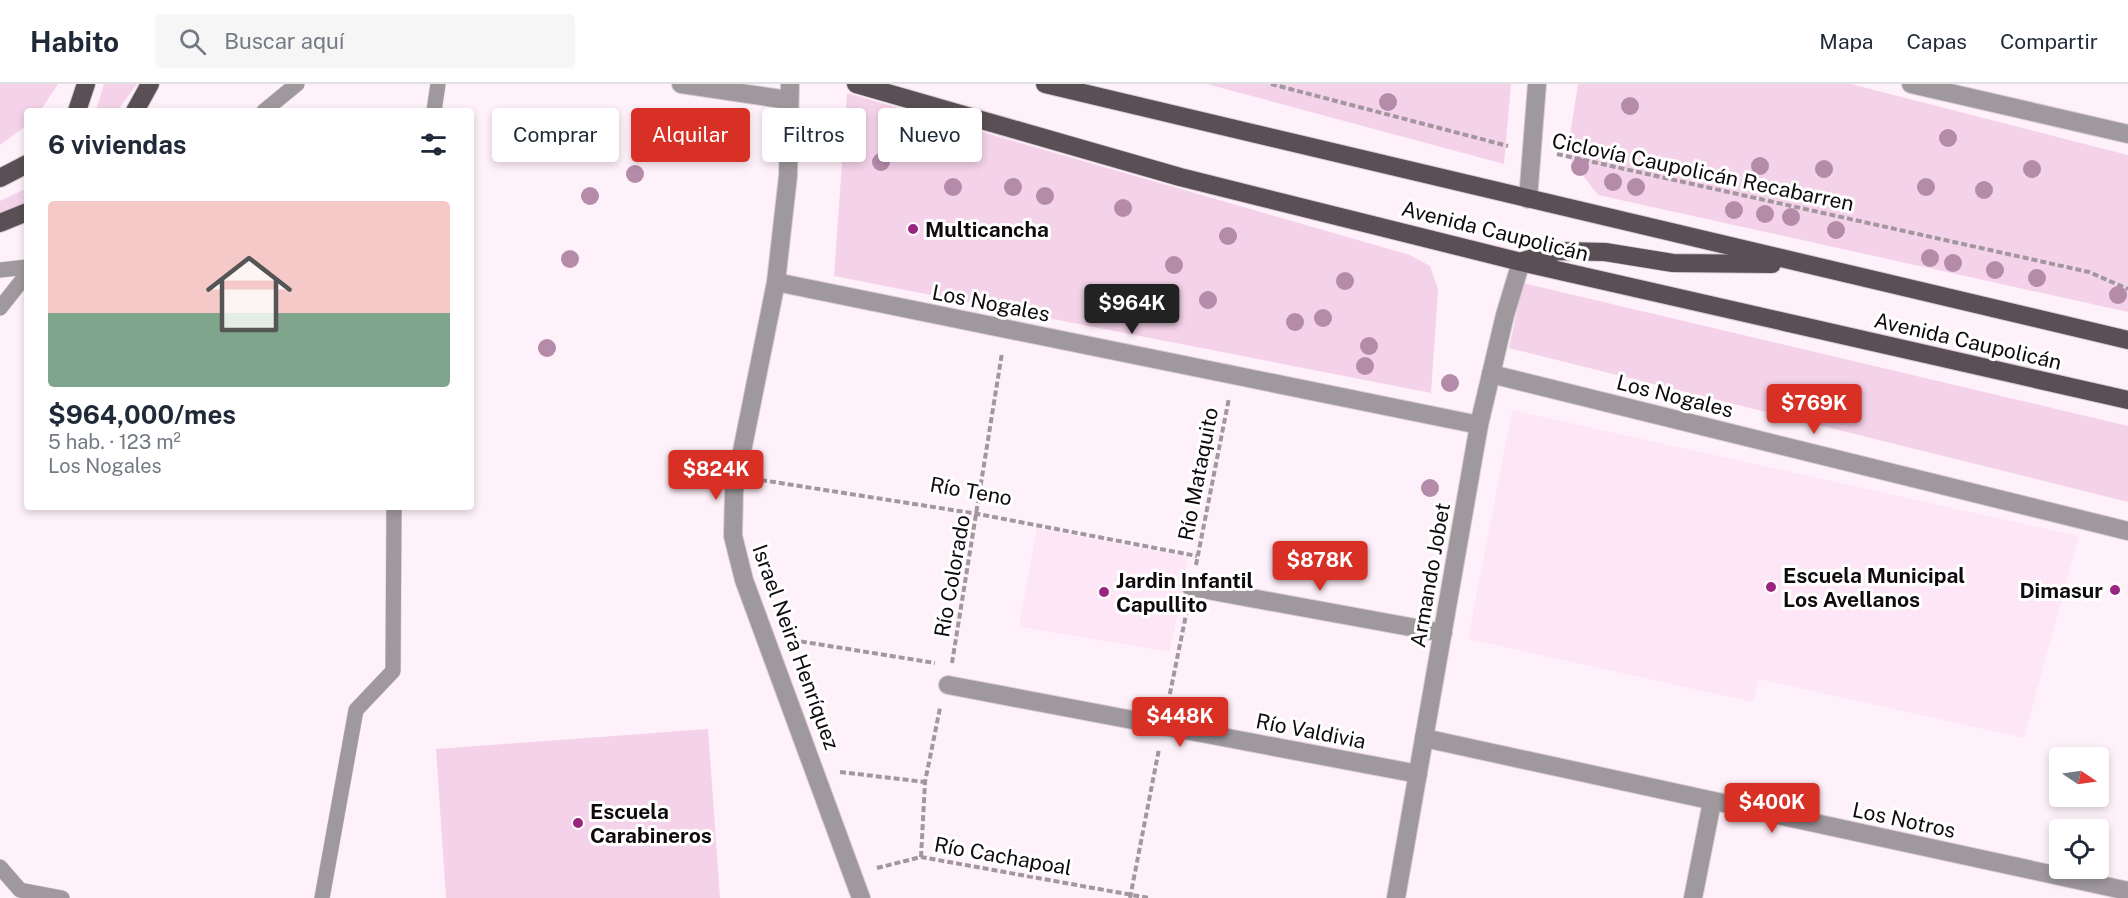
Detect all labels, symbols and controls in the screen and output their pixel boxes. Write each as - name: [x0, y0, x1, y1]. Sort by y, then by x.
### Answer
- search box: [155, 14, 575, 68]
- text: Habito: [30, 25, 119, 58]
- icon: search: [176, 25, 209, 58]
- text: Buscar aquí: [224, 28, 344, 54]
- text: Mapa: [1819, 29, 1873, 54]
- text: Capas: [1906, 29, 1967, 54]
- text: Compartir: [2000, 29, 2098, 54]
- chip: Comprar: [492, 108, 619, 162]
- chip: Alquilar: [631, 108, 750, 162]
- chip: Filtros: [762, 108, 866, 162]
- chip: Nuevo: [878, 108, 982, 162]
- icon: filters: [417, 128, 450, 161]
- street label: Ciclovía Caupolicán Recabarren: [1550, 128, 1856, 216]
- text: 6 viviendas: [48, 129, 186, 160]
- street label: Avenida Caupolicán: [1399, 196, 1591, 266]
- place label: Multicancha: [925, 217, 1049, 242]
- marker: Multicancha: [906, 222, 920, 236]
- icon: home: [195, 240, 303, 348]
- street label: Los Nogales: [930, 279, 1052, 327]
- pin: $964K: [1090, 284, 1174, 335]
- text: $964K: [1098, 291, 1166, 315]
- street label: Avenida Caupolicán: [1872, 307, 2064, 375]
- street label: Los Nogales: [1614, 369, 1736, 423]
- pin: $769K: [1772, 384, 1856, 435]
- text: $769K: [1781, 391, 1847, 415]
- text: $964,000/mes: [48, 399, 236, 430]
- street label: Río Mataquito: [1173, 405, 1223, 543]
- text: 5 hab. · 123 m²: [48, 430, 181, 454]
- pin: $824K: [674, 450, 758, 501]
- text: Los Nogales: [48, 454, 162, 478]
- text: $824K: [682, 457, 750, 481]
- street label: Río Teno: [928, 471, 1014, 511]
- street label: Armando Jobet: [1405, 501, 1455, 649]
- street label: Río Colorado: [929, 513, 975, 639]
- street label: Israel Neira Henríquez: [747, 541, 845, 753]
- pin: $878K: [1278, 541, 1362, 592]
- text: $878K: [1287, 548, 1353, 572]
- place label: Escuela Municipal Los Avellanos: [1783, 563, 1965, 612]
- place label: Jardin Infantil Capullito: [1116, 568, 1253, 617]
- place label: Dimasur: [2019, 578, 2103, 603]
- marker: Escuela Municipal Los Avellanos: [1764, 580, 1778, 594]
- marker: Dimasur: [2108, 583, 2122, 597]
- marker: Jardin Infantil Capullito: [1097, 585, 1111, 599]
- pin: $448K: [1138, 697, 1222, 748]
- text: $448K: [1146, 704, 1214, 728]
- street label: Río Valdivia: [1254, 708, 1368, 754]
- north arrow: [2049, 747, 2109, 807]
- map controls: [2049, 747, 2109, 879]
- pin: $400K: [1730, 783, 1814, 834]
- text: $400K: [1739, 790, 1805, 814]
- street label: Los Notros: [1850, 797, 1958, 843]
- place label: Escuela Carabineros: [590, 799, 712, 848]
- marker: Escuela Carabineros: [571, 816, 585, 830]
- button: locate: [2049, 819, 2109, 879]
- street label: Río Cachapoal: [932, 832, 1074, 880]

